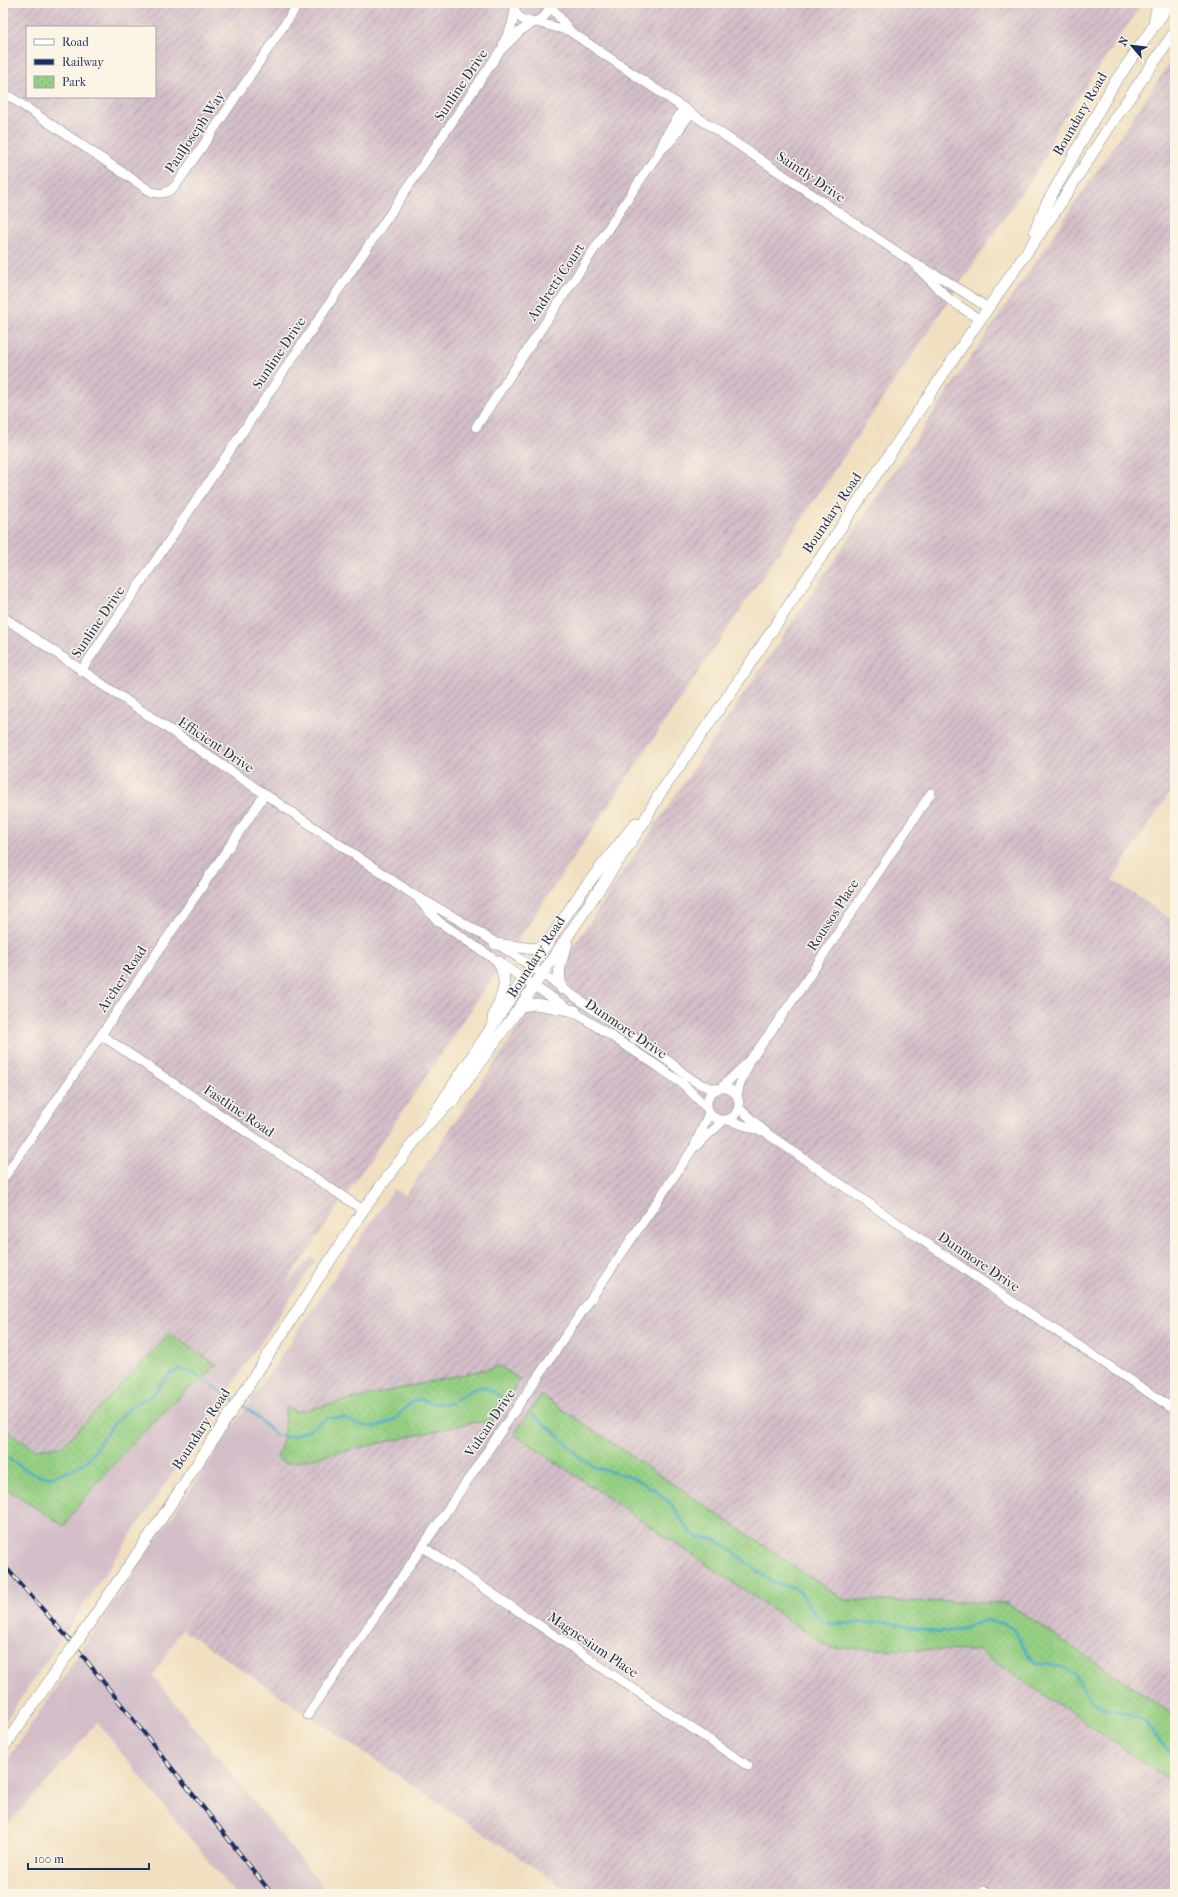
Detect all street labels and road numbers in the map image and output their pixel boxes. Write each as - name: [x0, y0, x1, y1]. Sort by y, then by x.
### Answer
- street label: Sunline Drive: [431, 46, 491, 124]
- street label: Boundary Road: [1049, 69, 1111, 159]
- street label: PaulJoseph Way: [161, 87, 229, 176]
- street label: Saintly Drive: [773, 148, 849, 206]
- street label: Andretti Court: [523, 240, 588, 325]
- street label: Sunline Drive: [249, 314, 309, 392]
- street label: Boundary Road: [799, 469, 865, 557]
- street label: Sunline Drive: [68, 583, 128, 661]
- street label: Efficient Drive: [175, 713, 257, 777]
- street label: Roussos Place: [803, 876, 863, 954]
- street label: Boundary Road: [503, 913, 569, 1001]
- street label: Archer Road: [93, 942, 150, 1016]
- street label: Dunmore Drive: [582, 995, 670, 1063]
- street label: Fastline Road: [201, 1081, 278, 1141]
- street label: Dunmore Drive: [935, 1228, 1023, 1296]
- street label: Boundary Road: [168, 1385, 234, 1473]
- street label: Vulcan Drive: [460, 1386, 519, 1461]
- street label: Magnesium Place: [545, 1608, 642, 1682]

